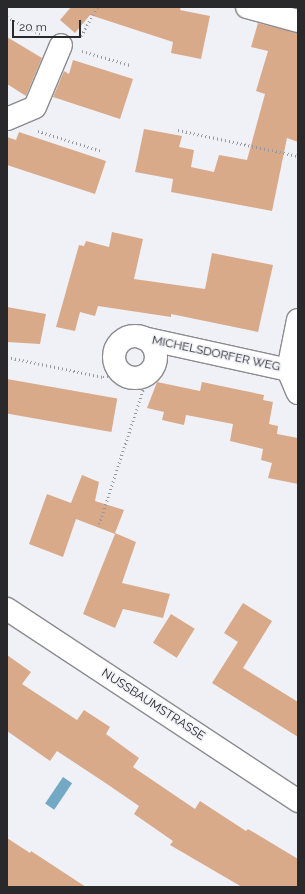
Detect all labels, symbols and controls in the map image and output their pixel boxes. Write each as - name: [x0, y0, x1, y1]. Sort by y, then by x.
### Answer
- scale bar: [14, 12, 83, 38]
- text: 20 m: [19, 20, 47, 34]
- street label: MICHELSDORFER WEG: [150, 333, 282, 375]
- street label: NUSSBAUMSTRASSE: [99, 666, 207, 744]

